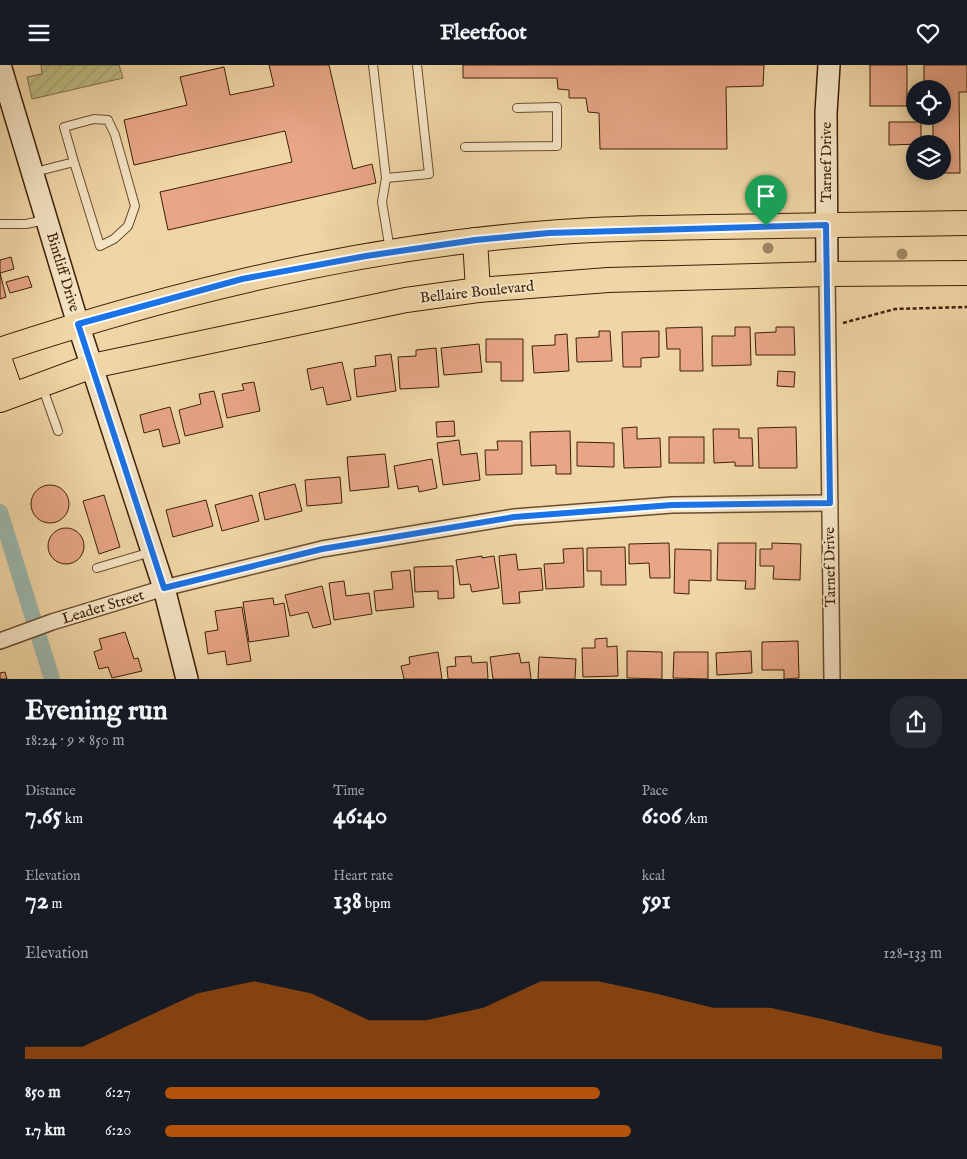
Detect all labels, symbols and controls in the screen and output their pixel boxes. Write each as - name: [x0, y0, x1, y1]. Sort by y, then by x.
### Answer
- icon: menu: [25, 19, 53, 47]
- text: Fleetfoot: [440, 19, 527, 47]
- icon: heart: [914, 19, 942, 47]
- map controls: [906, 80, 951, 180]
- button: locate: [906, 80, 951, 125]
- street label: Tarnef Drive: [817, 122, 836, 202]
- button: layers: [906, 135, 951, 180]
- pin: [745, 175, 787, 226]
- icon: arrive: [752, 182, 780, 210]
- street label: Bintliff Drive: [42, 230, 84, 314]
- street label: Bellaire Boulevard: [419, 276, 536, 307]
- street label: Tarnef Drive: [820, 527, 840, 607]
- street label: Leader Street: [60, 585, 146, 629]
- text: Evening run: [25, 694, 168, 729]
- button: share: [890, 696, 942, 748]
- text: 18:24 · 9 × 850 m: [25, 731, 125, 751]
- text: Distance: [25, 782, 76, 800]
- text: Time: [333, 782, 364, 800]
- text: Pace: [642, 782, 668, 800]
- text: 7.65: [25, 800, 62, 832]
- text: 46:40: [333, 800, 387, 832]
- text: 6:06: [642, 800, 682, 832]
- text: km: [62, 810, 83, 828]
- text: /km: [682, 810, 708, 828]
- text: Elevation: [25, 867, 81, 885]
- text: Heart rate: [333, 867, 393, 885]
- text: kcal: [642, 867, 665, 885]
- text: 72: [25, 885, 48, 917]
- text: 138: [333, 885, 362, 917]
- text: 591: [642, 885, 671, 917]
- text: m: [48, 895, 62, 913]
- text: bpm: [362, 895, 391, 913]
- text: Elevation: [25, 944, 88, 964]
- text: 128–133 m: [883, 944, 942, 964]
- text: 850 m: [25, 1083, 61, 1103]
- text: 6:27: [105, 1083, 131, 1103]
- text: 1.7 km: [25, 1121, 65, 1141]
- text: 6:20: [105, 1121, 131, 1141]

